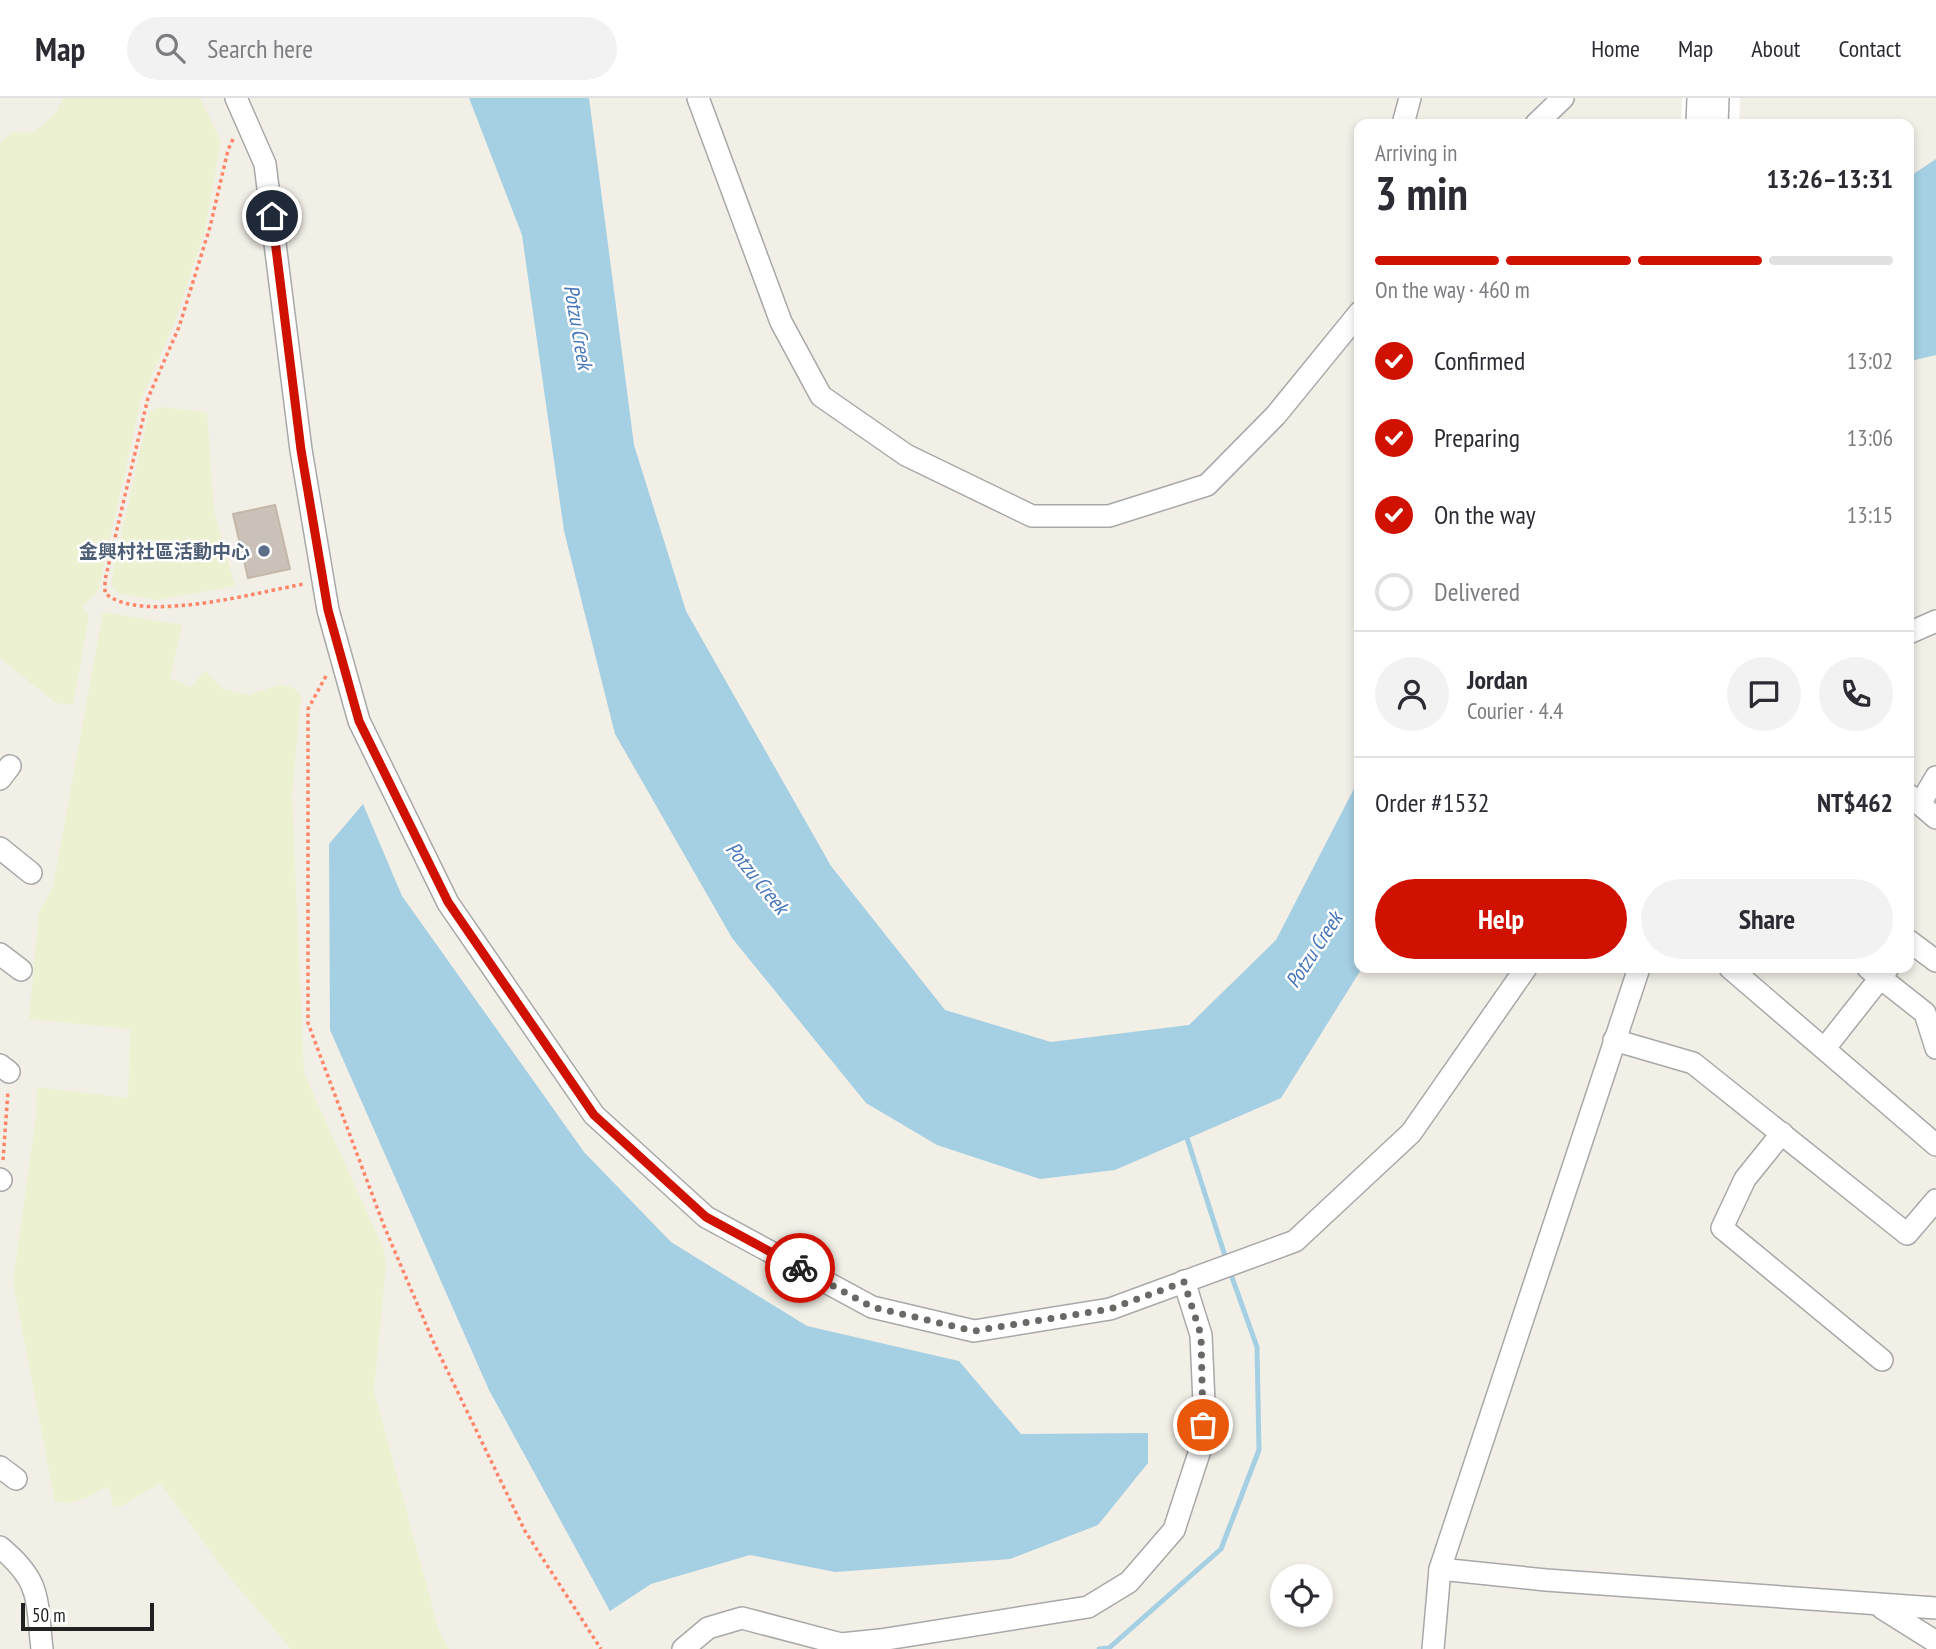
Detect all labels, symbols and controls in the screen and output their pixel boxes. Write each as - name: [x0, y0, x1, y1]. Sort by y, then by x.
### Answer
- search box: [127, 17, 617, 80]
- text: Map: [35, 27, 85, 70]
- icon: search: [151, 29, 189, 67]
- text: Search here: [207, 32, 313, 65]
- text: Home: [1591, 33, 1640, 64]
- text: Map: [1678, 33, 1713, 64]
- text: About: [1751, 33, 1800, 64]
- text: Contact: [1838, 33, 1901, 64]
- text: Arriving in: [1375, 138, 1457, 167]
- text: 13:26–13:31: [1766, 162, 1893, 195]
- text: 3 min: [1375, 163, 1468, 223]
- pin: [242, 186, 302, 246]
- icon: home: [253, 197, 291, 235]
- text: On the way · 460 m: [1375, 275, 1530, 304]
- water label: Potzu Creek: [558, 283, 600, 374]
- icon: check: [1375, 342, 1413, 380]
- text: Confirmed: [1434, 344, 1525, 377]
- text: 13:02: [1847, 346, 1893, 375]
- icon: check: [1375, 419, 1413, 457]
- text: Preparing: [1434, 421, 1520, 454]
- text: 13:06: [1847, 423, 1893, 452]
- icon: check: [1375, 496, 1413, 534]
- text: On the way: [1434, 498, 1536, 531]
- text: 13:15: [1847, 500, 1893, 529]
- place label: 金興村社區活動中心: [79, 539, 250, 563]
- marker: 金興村社區活動中心: [256, 543, 272, 559]
- text: Delivered: [1434, 575, 1520, 608]
- button: person: [1375, 657, 1449, 731]
- button: chat: [1727, 657, 1801, 731]
- button: phone: [1819, 657, 1893, 731]
- text: Jordan: [1467, 663, 1528, 696]
- text: Courier · 4.4: [1467, 696, 1563, 725]
- text: Order #1532: [1375, 786, 1490, 819]
- text: NT$462: [1817, 786, 1893, 819]
- water label: Potzu Creek: [720, 836, 797, 922]
- button: Help: [1375, 879, 1627, 959]
- button: Share: [1641, 879, 1893, 959]
- water label: Potzu Creek: [1279, 904, 1350, 993]
- courier: [765, 1233, 835, 1303]
- icon: bike: [781, 1249, 819, 1287]
- pin: [1173, 1395, 1233, 1455]
- icon: bag: [1184, 1406, 1222, 1444]
- map controls: [1270, 1564, 1333, 1627]
- button: locate: [1270, 1564, 1333, 1627]
- scale bar: [21, 1600, 154, 1632]
- text: 50 m: [32, 1603, 66, 1627]

